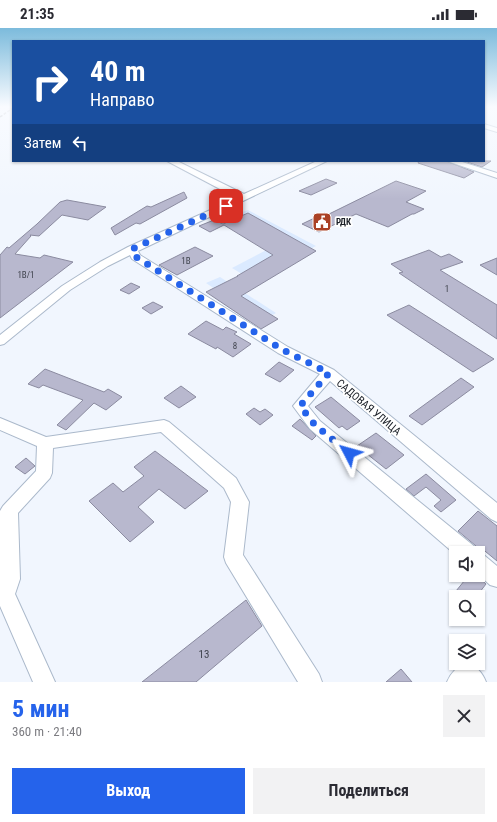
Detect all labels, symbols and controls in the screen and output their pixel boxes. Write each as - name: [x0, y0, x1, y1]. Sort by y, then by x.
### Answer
- text: 21:35: [20, 5, 54, 23]
- text: 40 m: [90, 55, 146, 88]
- icon: right: [24, 56, 76, 108]
- text: Направо: [90, 89, 155, 110]
- icon: left: [69, 132, 91, 154]
- text: Затем: [24, 134, 61, 152]
- pin: [209, 189, 243, 223]
- icon: arrive: [215, 195, 237, 217]
- public building icon: РДК: [311, 211, 333, 233]
- place label: РДК: [336, 217, 352, 227]
- house number: 1В: [181, 256, 191, 266]
- house number: 1В/1: [17, 270, 35, 280]
- house number: 1: [445, 284, 449, 294]
- house number: 8: [233, 341, 237, 351]
- street label: САДОВАЯ УЛИЦА: [334, 377, 404, 439]
- position arrow: [328, 432, 370, 474]
- map controls: [449, 546, 485, 670]
- button: sound: [449, 546, 485, 582]
- button: search: [449, 590, 485, 626]
- button: layers: [449, 634, 485, 670]
- house number: 13: [199, 648, 209, 661]
- text: 5 мин: [12, 695, 70, 723]
- button: close: [443, 695, 485, 737]
- text: 360 m · 21:40: [12, 724, 82, 739]
- button: Выход: [12, 768, 245, 814]
- button: Поделиться: [253, 768, 485, 814]

